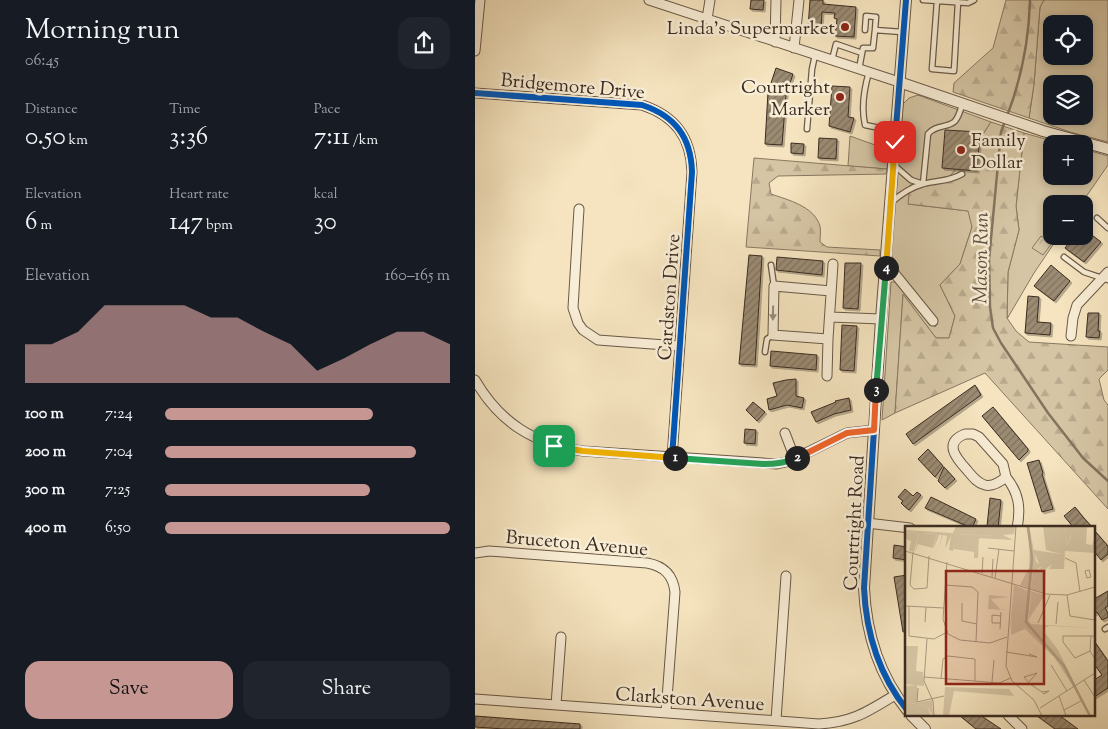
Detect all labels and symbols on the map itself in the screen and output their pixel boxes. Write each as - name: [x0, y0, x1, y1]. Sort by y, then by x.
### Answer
- place label: Linda's Supermarket: [667, 16, 835, 43]
- marker: Linda's Supermarket: [839, 21, 851, 33]
- street label: Bridgemore Drive: [500, 68, 646, 107]
- place label: Courtright Marker: [741, 75, 830, 124]
- marker: Courtright Marker: [834, 91, 846, 103]
- pin: [874, 121, 916, 163]
- place label: Family Dollar: [971, 128, 1026, 177]
- marker: Family Dollar: [955, 144, 967, 156]
- water label: Mason Run: [967, 211, 998, 304]
- street label: Cardston Drive: [653, 233, 688, 361]
- pin: 4: [873, 256, 899, 280]
- one-way arrow: [769, 305, 777, 321]
- pin: 3: [863, 378, 889, 402]
- pin: [533, 425, 575, 467]
- pin: 1: [663, 446, 687, 470]
- pin: 2: [785, 446, 809, 470]
- street label: Courtright Road: [838, 454, 873, 592]
- street label: Bruceton Avenue: [504, 525, 649, 564]
- inset map: [905, 526, 1095, 716]
- street label: Clarkston Avenue: [614, 682, 766, 719]

